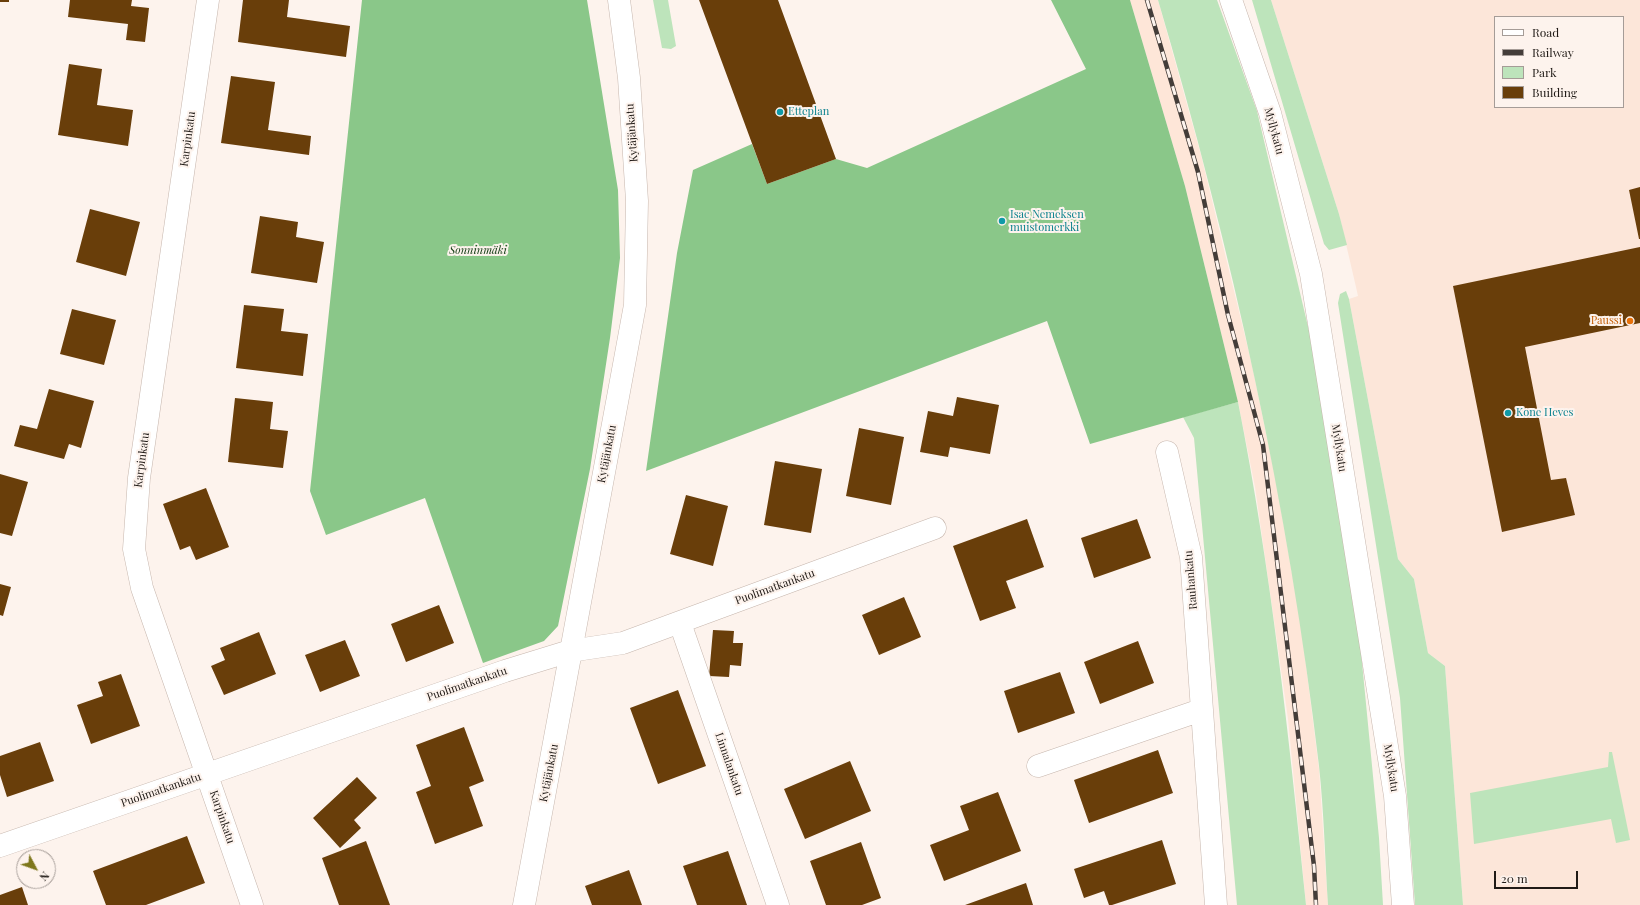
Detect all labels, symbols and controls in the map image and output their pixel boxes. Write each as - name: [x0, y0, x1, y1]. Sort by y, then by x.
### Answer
- legend: [1494, 16, 1624, 108]
- text: Road: [1532, 24, 1559, 40]
- text: Railway: [1532, 44, 1574, 60]
- text: Park: [1532, 64, 1557, 80]
- text: Building: [1532, 84, 1577, 100]
- street label: Kytäjänkatu: [623, 103, 641, 163]
- place label: Etteplan: [788, 105, 829, 119]
- street label: Myllykatu: [1261, 106, 1287, 156]
- marker: Etteplan: [775, 107, 785, 117]
- street label: Karpinkatu: [178, 111, 198, 167]
- place label: Isac Nemeksen muistomerkki: [1010, 208, 1084, 234]
- marker: Isac Nemeksen muistomerkki: [997, 216, 1007, 226]
- park label: Sonninmäki: [449, 244, 507, 258]
- place label: Paussi: [1591, 314, 1622, 328]
- marker: Paussi: [1625, 316, 1635, 326]
- place label: Kone Heves: [1516, 406, 1574, 420]
- marker: Kone Heves: [1503, 408, 1513, 418]
- street label: Myllykatu: [1329, 423, 1349, 473]
- street label: Kytäjänkatu: [595, 424, 619, 484]
- street label: Karpinkatu: [132, 432, 152, 488]
- street label: Rauhankatu: [1182, 550, 1200, 610]
- street label: Puolimatkankatu: [733, 566, 817, 608]
- street label: Puolimatkankatu: [425, 664, 509, 704]
- street label: Linnalankatu: [712, 731, 746, 797]
- street label: Kytäjänkatu: [537, 743, 561, 803]
- street label: Myllykatu: [1381, 743, 1401, 793]
- street label: Puolimatkankatu: [119, 770, 203, 810]
- street label: Karpinkatu: [207, 789, 237, 845]
- north arrow: [16, 849, 56, 889]
- scale bar: [1496, 863, 1580, 889]
- text: N: [36, 869, 53, 884]
- text: 20 m: [1501, 870, 1528, 886]

